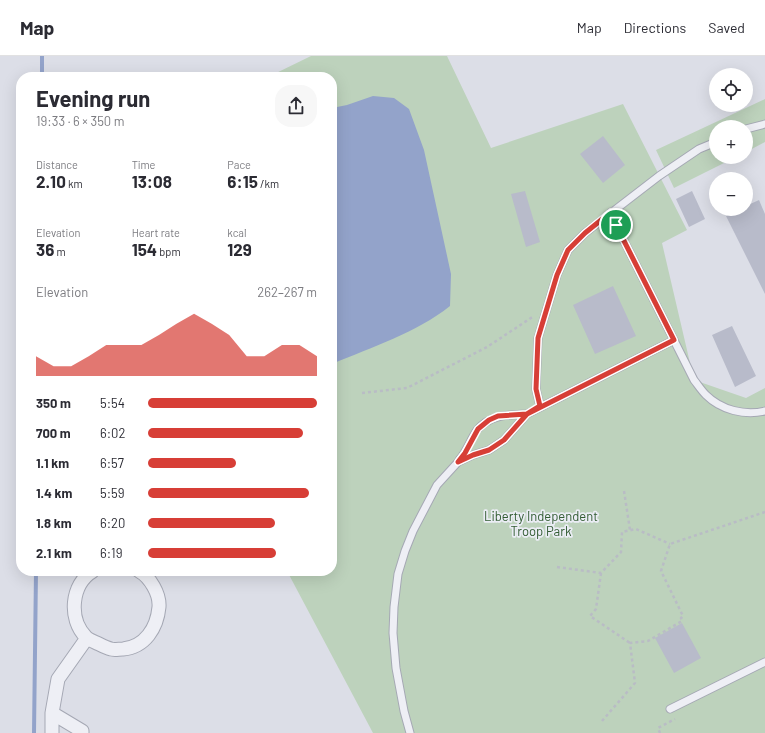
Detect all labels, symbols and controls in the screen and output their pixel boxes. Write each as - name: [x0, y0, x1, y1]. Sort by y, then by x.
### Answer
- text: Map: [20, 16, 54, 39]
- text: Map: [577, 19, 602, 36]
- text: Directions: [624, 19, 686, 36]
- text: Saved: [708, 19, 745, 36]
- map controls: [709, 68, 753, 216]
- button: locate: [709, 68, 753, 112]
- text: Evening run: [36, 85, 150, 111]
- button: share: [275, 85, 317, 127]
- text: 19:33 · 6 × 350 m: [36, 113, 125, 129]
- button: +: [709, 120, 753, 164]
- text: Distance: [36, 158, 78, 171]
- text: Time: [132, 158, 155, 171]
- text: Pace: [227, 158, 251, 171]
- text: 2.10: [36, 171, 66, 191]
- text: 13:08: [132, 171, 172, 191]
- text: 6:15: [227, 171, 258, 191]
- button: −: [709, 172, 753, 216]
- text: km: [66, 177, 83, 190]
- text: /km: [258, 177, 279, 190]
- pin: [599, 208, 633, 242]
- icon: arrive: [605, 214, 627, 236]
- text: Elevation: [36, 226, 80, 239]
- text: Heart rate: [132, 226, 180, 239]
- text: kcal: [227, 226, 247, 239]
- text: 36: [36, 239, 54, 259]
- text: 154: [132, 239, 157, 259]
- text: 129: [227, 239, 252, 259]
- text: m: [54, 245, 66, 258]
- text: bpm: [157, 245, 181, 258]
- text: Elevation: [36, 284, 88, 300]
- text: 262–267 m: [257, 284, 317, 300]
- text: 350 m: [36, 395, 71, 411]
- text: 5:54: [100, 395, 125, 411]
- text: 700 m: [36, 425, 71, 441]
- text: 6:02: [100, 425, 125, 441]
- text: 1.1 km: [36, 455, 69, 471]
- text: 6:57: [100, 455, 124, 471]
- text: 1.4 km: [36, 485, 72, 501]
- text: 5:59: [100, 485, 125, 501]
- park label: Liberty Independent Troop Park: [484, 508, 598, 539]
- text: 1.8 km: [36, 515, 72, 531]
- text: 6:20: [100, 515, 125, 531]
- text: 2.1 km: [36, 545, 72, 561]
- text: 6:19: [100, 545, 122, 561]

